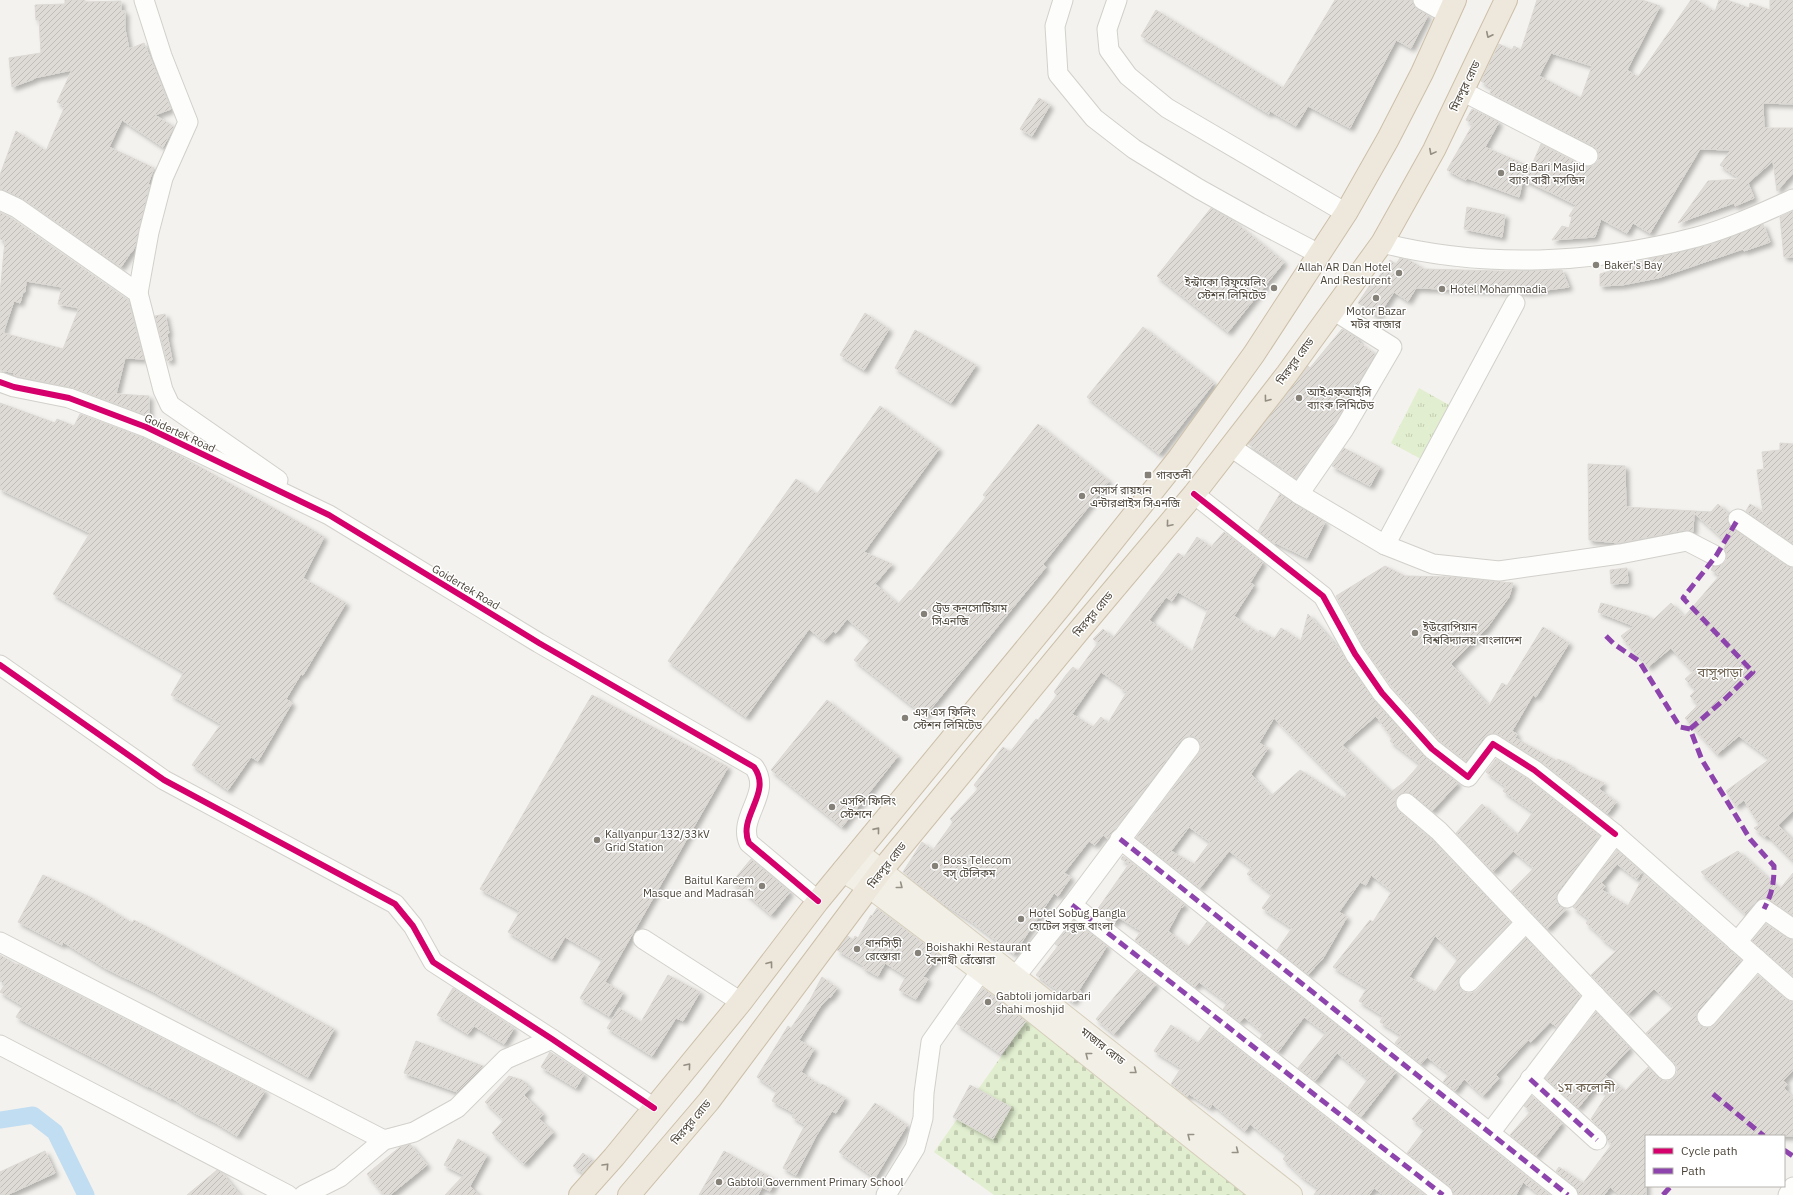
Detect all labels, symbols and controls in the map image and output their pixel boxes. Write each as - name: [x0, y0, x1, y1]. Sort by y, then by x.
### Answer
- one-way arrow: [1486, 31, 1494, 39]
- street label: মিরপুর রোড: [1446, 58, 1483, 114]
- one-way arrow: [1430, 148, 1437, 155]
- place label: Bag Bari Masjid ব্যাগ বারী মসজিদ: [1508, 160, 1586, 187]
- marker: Bag Bari Masjid ব্যাগ বারী মসজিদ: [1496, 168, 1506, 178]
- place label: Baker's Bay: [1604, 258, 1663, 272]
- place label: Allah AR Dan Hotel And Resturent: [1298, 260, 1391, 287]
- marker: Baker's Bay: [1591, 260, 1601, 270]
- marker: Allah AR Dan Hotel And Resturent: [1394, 268, 1404, 278]
- place label: ইন্ট্রাকো রিফুয়েলিং স্টেশন লিমিটেড: [1184, 275, 1266, 302]
- place label: Hotel Mohammadia: [1450, 282, 1547, 296]
- marker: ইন্ট্রাকো রিফুয়েলিং স্টেশন লিমিটেড: [1269, 283, 1279, 293]
- marker: Hotel Mohammadia: [1437, 284, 1447, 294]
- marker: Motor Bazar মটর বাজার: [1371, 293, 1381, 303]
- place label: Motor Bazar মটর বাজার: [1346, 304, 1406, 331]
- street label: মিরপুর রোড: [1273, 335, 1317, 388]
- place label: আইএফআইসি ব্যাংক লিমিটেড: [1306, 385, 1374, 412]
- marker: আইএফআইসি ব্যাংক লিমিটেড: [1294, 393, 1304, 403]
- one-way arrow: [1265, 395, 1272, 402]
- street label: Goidertek Road: [142, 410, 218, 456]
- place label: গাবতলী: [1156, 468, 1192, 482]
- marker: গাবতলী: [1143, 470, 1153, 480]
- place label: মেসার্স রায়হান এন্টারপ্রাইস সিএনজি: [1090, 483, 1181, 510]
- marker: মেসার্স রায়হান এন্টারপ্রাইস সিএনজি: [1077, 491, 1087, 501]
- one-way arrow: [1167, 519, 1174, 526]
- street label: Goidertek Road: [430, 561, 502, 613]
- street label: মিরপুর রোড: [1069, 588, 1116, 640]
- place label: ট্রেড কনসোর্টিয়াম সিএনজি: [931, 601, 1007, 628]
- marker: ট্রেড কনসোর্টিয়াম সিএনজি: [919, 609, 929, 619]
- place label: ইউরোপিয়ান বিশ্ববিদ্যালয় বাংলাদেশ: [1422, 620, 1522, 647]
- marker: ইউরোপিয়ান বিশ্ববিদ্যালয় বাংলাদেশ: [1410, 628, 1420, 638]
- district label: বাসুপাড়া: [1697, 664, 1743, 681]
- place label: এস এস ফিলিং স্টেশন লিমিটেড: [913, 705, 982, 732]
- marker: এস এস ফিলিং স্টেশন লিমিটেড: [900, 713, 910, 723]
- place label: এসপি ফিলিং স্টেশনে: [840, 794, 896, 821]
- marker: এসপি ফিলিং স্টেশনে: [827, 802, 837, 812]
- place label: Kallyanpur 132/33kV Grid Station: [605, 827, 710, 854]
- one-way arrow: [873, 827, 880, 835]
- marker: Kallyanpur 132/33kV Grid Station: [592, 835, 602, 845]
- street label: মিরপুর রোড: [864, 839, 909, 892]
- place label: Boss Telecom বস্ টেলিকম: [942, 853, 1011, 881]
- marker: Boss Telecom বস্ টেলিকম: [930, 861, 940, 871]
- place label: Baitul Kareem Masque and Madrasah: [643, 873, 754, 900]
- marker: Baitul Kareem Masque and Madrasah: [757, 881, 767, 891]
- one-way arrow: [895, 881, 902, 888]
- place label: Hotel Sobug Bangla হোটেল সবুজ বাংলা: [1029, 906, 1126, 933]
- marker: Hotel Sobug Bangla হোটেল সবুজ বাংলা: [1016, 914, 1026, 924]
- place label: ধানসিড়ী রেস্তোরা: [865, 936, 903, 963]
- place label: Boishakhi Restaurant বৈশাখী রেঁস্তোরা: [925, 940, 1031, 967]
- marker: ধানসিড়ী রেস্তোরা: [852, 944, 862, 954]
- marker: Boishakhi Restaurant বৈশাখী রেঁস্তোরা: [913, 948, 923, 958]
- one-way arrow: [765, 962, 772, 969]
- place label: Gabtoli jomidarbari shahi moshjid: [996, 989, 1091, 1016]
- marker: Gabtoli jomidarbari shahi moshjid: [983, 997, 993, 1007]
- street label: মাজার রোড: [1077, 1024, 1128, 1068]
- one-way arrow: [1086, 1053, 1093, 1060]
- one-way arrow: [684, 1063, 691, 1070]
- one-way arrow: [1129, 1066, 1136, 1073]
- district label: ১ম কলোনী: [1557, 1079, 1616, 1096]
- street label: মিরপুর রোড: [667, 1096, 714, 1148]
- one-way arrow: [1187, 1134, 1194, 1141]
- legend: [1645, 1135, 1785, 1187]
- text: Cycle path: [1681, 1143, 1738, 1158]
- one-way arrow: [1231, 1147, 1238, 1154]
- one-way arrow: [601, 1163, 609, 1171]
- text: Path: [1681, 1163, 1706, 1178]
- place label: Gabtoli Government Primary School: [727, 1175, 903, 1189]
- marker: Gabtoli Government Primary School: [714, 1177, 724, 1187]

